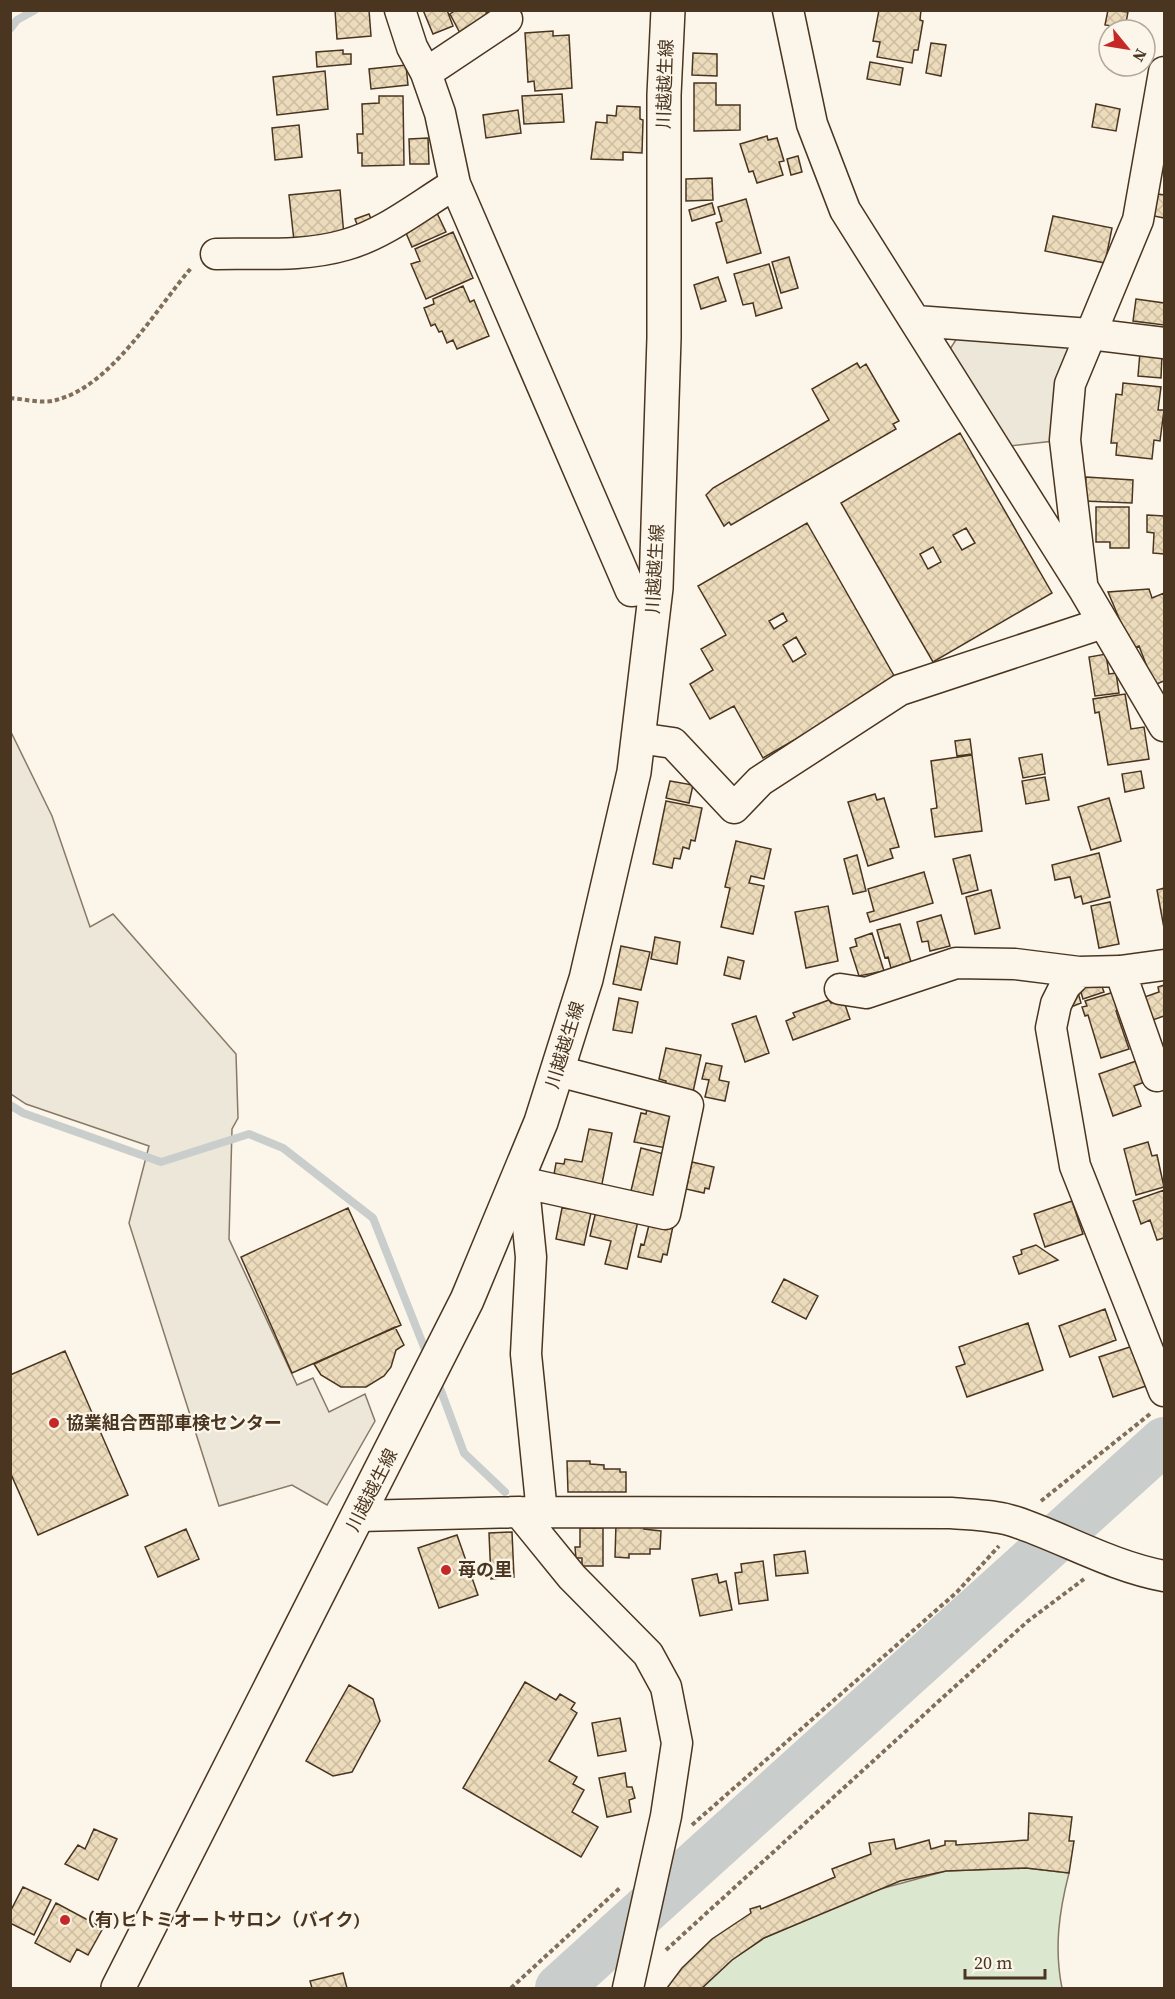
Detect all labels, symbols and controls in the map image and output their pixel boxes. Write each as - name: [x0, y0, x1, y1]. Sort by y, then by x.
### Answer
- north arrow: [1097, 18, 1157, 78]
- street label: 川越越生線: [650, 39, 679, 129]
- text: N: [1127, 45, 1152, 66]
- street label: 川越越生線: [640, 523, 669, 615]
- street label: 川越越生線: [539, 998, 590, 1092]
- place label: 協業組合西部車検センター: [66, 1410, 282, 1435]
- marker: 協業組合西部車検センター: [47, 1416, 61, 1430]
- street label: 川越越生線: [340, 1444, 403, 1536]
- place label: 苺の里: [458, 1557, 512, 1582]
- marker: 苺の里: [439, 1563, 453, 1577]
- place label: （有)ヒトミオートサロン（バイク): [77, 1907, 360, 1932]
- marker: （有)ヒトミオートサロン（バイク): [58, 1913, 72, 1927]
- scale bar: [965, 1942, 1044, 1980]
- text: 20 m: [974, 1950, 1012, 1975]

